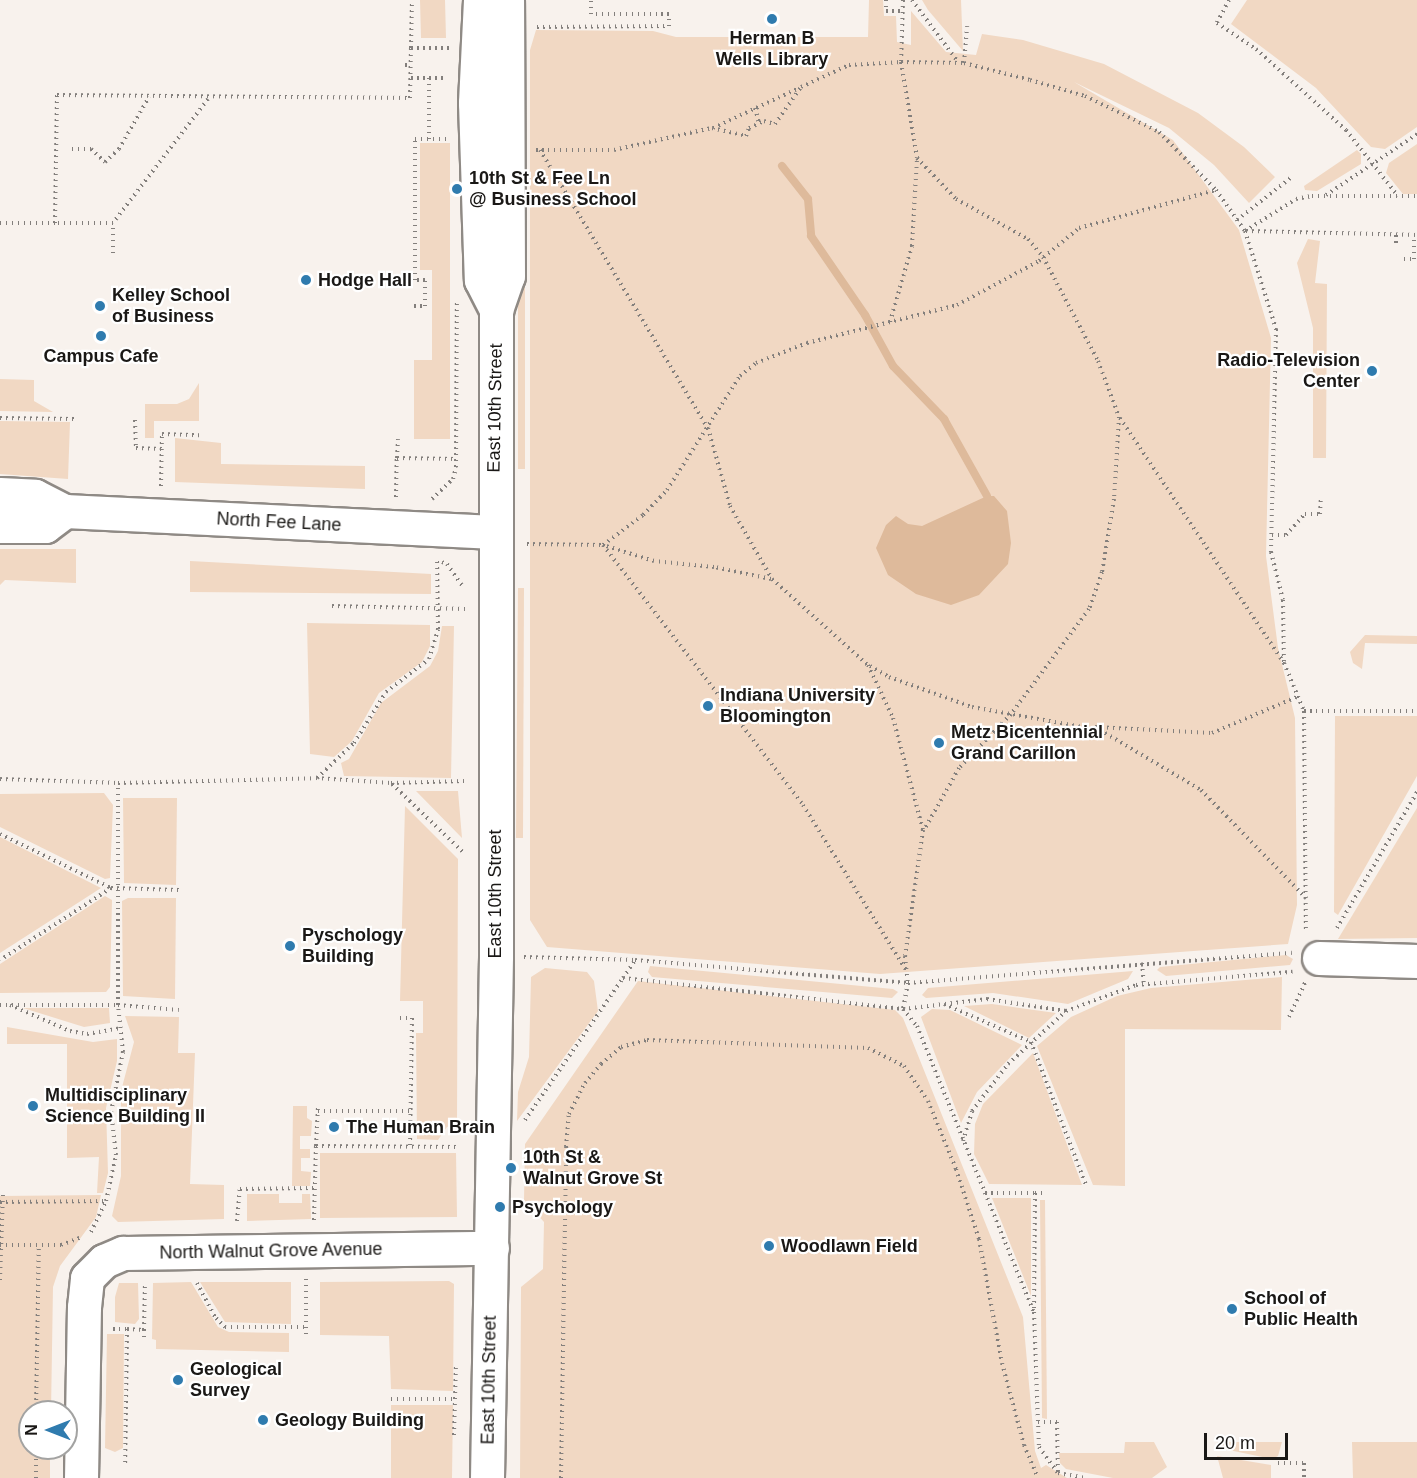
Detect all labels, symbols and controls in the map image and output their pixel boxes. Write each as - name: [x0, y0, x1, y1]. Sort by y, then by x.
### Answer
- marker: Herman B Wells Library: [765, 12, 779, 26]
- place label: Herman B Wells Library: [716, 28, 828, 70]
- place label: 10th St & Fee Ln @ Business School: [469, 168, 637, 210]
- marker: 10th St & Fee Ln @ Business School: [450, 182, 464, 196]
- place label: Hodge Hall: [318, 269, 412, 291]
- marker: Hodge Hall: [299, 273, 313, 287]
- place label: Kelley School of Business: [112, 285, 230, 328]
- marker: Kelley School of Business: [93, 299, 107, 313]
- marker: Campus Cafe: [94, 329, 108, 343]
- street label: East 10th Street: [483, 343, 507, 473]
- place label: Campus Cafe: [43, 345, 159, 367]
- place label: Radio-Television Center: [1217, 350, 1360, 392]
- marker: Radio-Television Center: [1365, 364, 1379, 378]
- street label: North Fee Lane: [216, 508, 342, 536]
- place label: Indiana University Bloomington: [720, 685, 875, 728]
- marker: Indiana University Bloomington: [701, 699, 715, 713]
- place label: Metz Bicentennial Grand Carillon: [951, 722, 1103, 764]
- marker: Metz Bicentennial Grand Carillon: [932, 736, 946, 750]
- street label: East 10th Street: [484, 829, 506, 959]
- place label: Pyschology Building: [302, 925, 403, 968]
- marker: Pyschology Building: [283, 939, 297, 953]
- place label: Multidisciplinary Science Building II: [45, 1085, 205, 1128]
- marker: Multidisciplinary Science Building II: [26, 1099, 40, 1113]
- place label: The Human Brain: [346, 1116, 495, 1138]
- marker: The Human Brain: [327, 1120, 341, 1134]
- place label: 10th St & Walnut Grove St: [523, 1147, 662, 1190]
- marker: 10th St & Walnut Grove St: [504, 1161, 518, 1175]
- place label: Psychology: [512, 1196, 613, 1218]
- marker: Psychology: [493, 1200, 507, 1214]
- place label: Woodlawn Field: [781, 1235, 918, 1257]
- street label: North Walnut Grove Avenue: [159, 1238, 383, 1264]
- marker: Woodlawn Field: [762, 1239, 776, 1253]
- place label: School of Public Health: [1244, 1288, 1358, 1330]
- marker: School of Public Health: [1225, 1302, 1239, 1316]
- street label: East 10th Street: [477, 1315, 501, 1445]
- place label: Geological Survey: [190, 1359, 282, 1402]
- marker: Geological Survey: [171, 1373, 185, 1387]
- north arrow: [18, 1400, 78, 1460]
- place label: Geology Building: [275, 1409, 424, 1431]
- marker: Geology Building: [256, 1413, 270, 1427]
- scale bar: [1207, 1421, 1291, 1459]
- text: N: [23, 1424, 40, 1436]
- text: 20 m: [1215, 1433, 1255, 1453]

